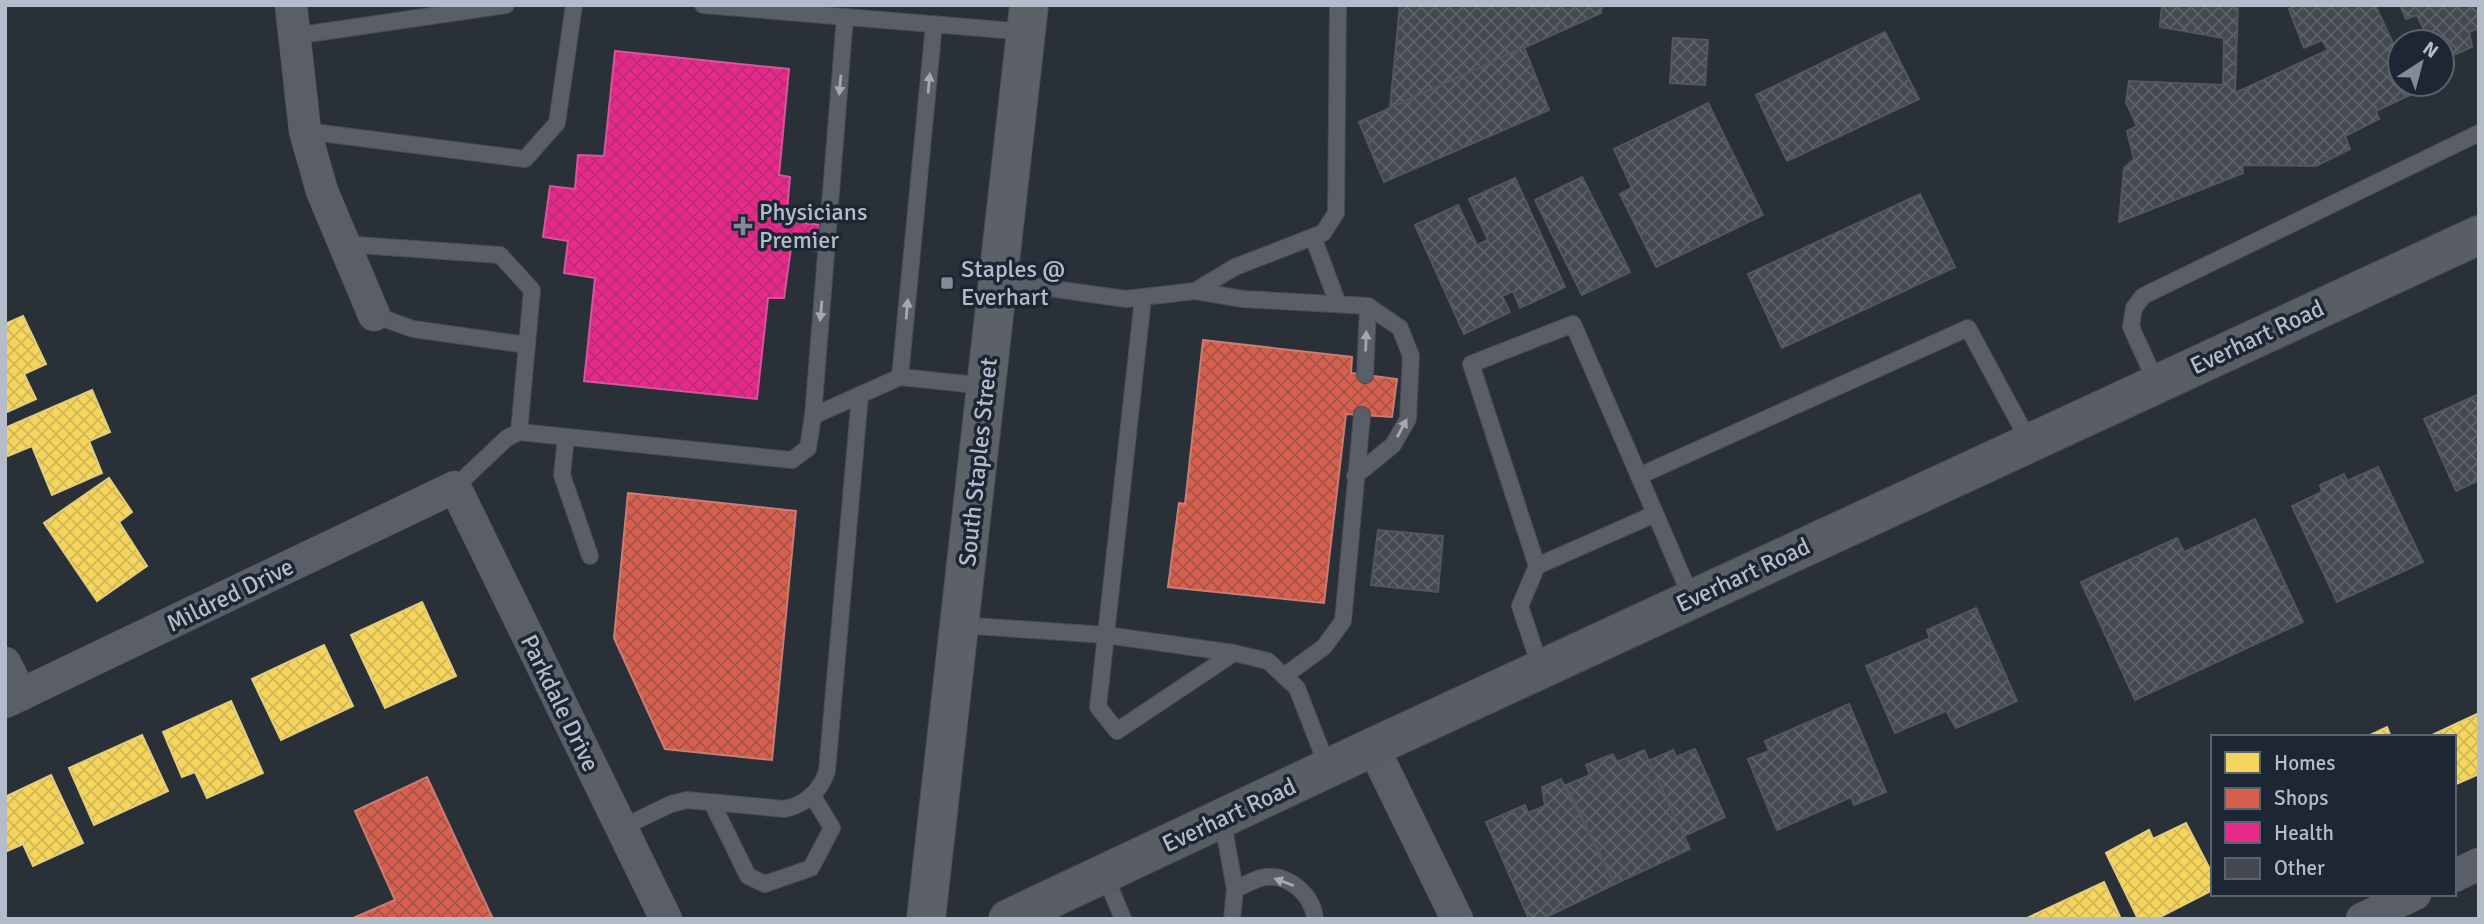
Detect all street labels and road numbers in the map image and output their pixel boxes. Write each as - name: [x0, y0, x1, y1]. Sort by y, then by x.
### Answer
- street label: Everhart Road: [2185, 293, 2329, 381]
- street label: South Staples Street: [952, 356, 1004, 568]
- street label: Everhart Road: [1671, 531, 1815, 619]
- street label: Mildred Drive: [162, 551, 298, 639]
- street label: Parkdale Drive: [514, 630, 606, 776]
- street label: Everhart Road: [1157, 771, 1301, 859]

